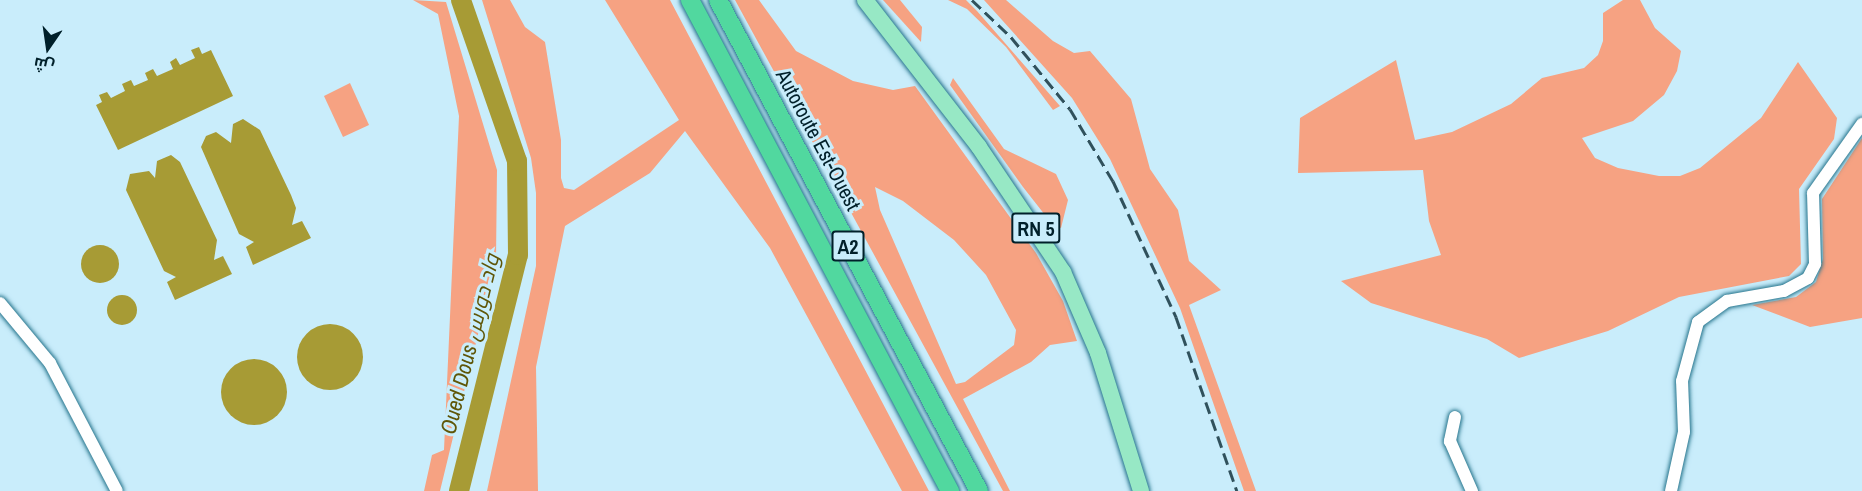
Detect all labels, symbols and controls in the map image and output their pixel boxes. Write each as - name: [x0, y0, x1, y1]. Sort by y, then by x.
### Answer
- north arrow: [18, 18, 78, 78]
- text: ش: [31, 53, 56, 79]
- street label: Autoroute Est-Ouest: [770, 65, 866, 215]
- road number: RN 5: [1010, 211, 1062, 245]
- road number: A2: [832, 229, 864, 263]
- water label: Oued Dous واد دورس: [435, 251, 505, 437]

